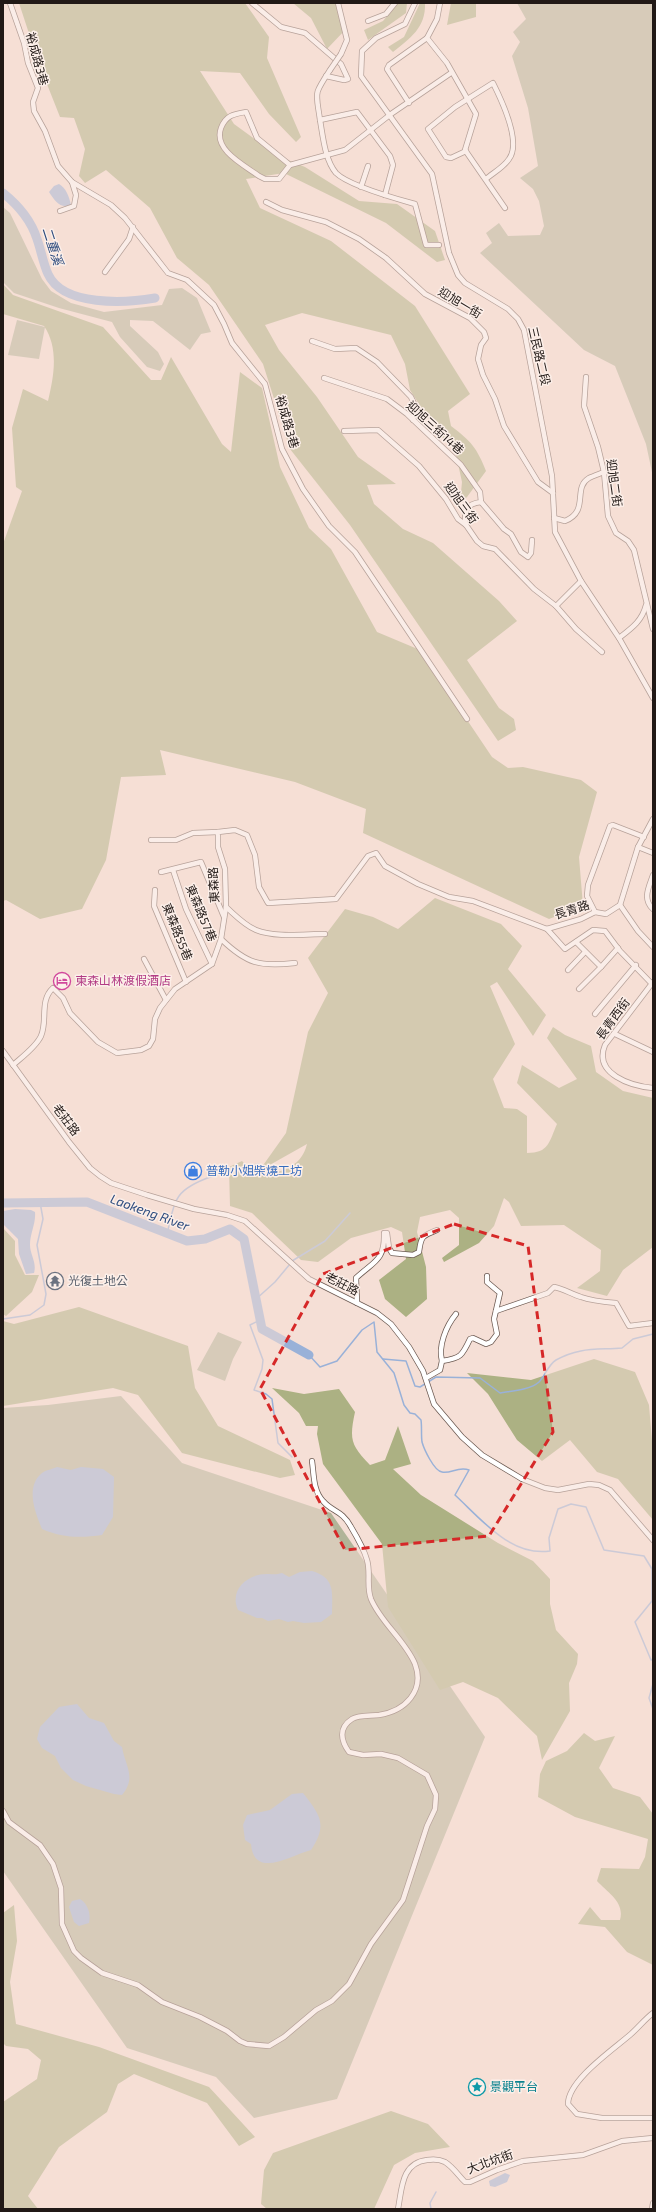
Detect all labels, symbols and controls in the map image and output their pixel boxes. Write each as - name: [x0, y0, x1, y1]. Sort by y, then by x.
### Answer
- street label: 裕成路3巷: [24, 31, 52, 87]
- water label: 二重溪: [39, 225, 67, 269]
- street label: 迎旭一街: [436, 284, 485, 321]
- street label: 三民路二段: [526, 325, 554, 387]
- street label: 裕成路3巷: [274, 394, 302, 450]
- street label: 迎旭三街14巷: [404, 398, 467, 457]
- street label: 迎旭二街: [605, 458, 625, 508]
- street label: 迎旭三街: [442, 479, 482, 526]
- street label: 東森路: [205, 867, 221, 903]
- street label: 東森路57巷: [184, 882, 220, 943]
- street label: 長青路: [552, 897, 591, 921]
- street label: 東森路55巷: [160, 901, 196, 962]
- hotel icon: 東森山林渡假酒店: [52, 971, 72, 991]
- place label: 東森山林渡假酒店: [75, 973, 171, 987]
- street label: 長青西街: [592, 995, 632, 1042]
- street label: 老莊路: [50, 1101, 83, 1138]
- shop icon: 普勒小姐柴燒工坊: [183, 1161, 203, 1181]
- place label: 普勒小姐柴燒工坊: [206, 1163, 302, 1177]
- water label: Laokeng River: [108, 1190, 193, 1234]
- street label: 老莊路: [323, 1269, 362, 1298]
- temple icon: 光復土地公: [45, 1271, 65, 1291]
- place label: 光復土地公: [68, 1273, 128, 1287]
- place icon: 景觀平台: [467, 2077, 487, 2097]
- place label: 景觀平台: [490, 2079, 538, 2093]
- street label: 大北坑街: [465, 2146, 515, 2176]

